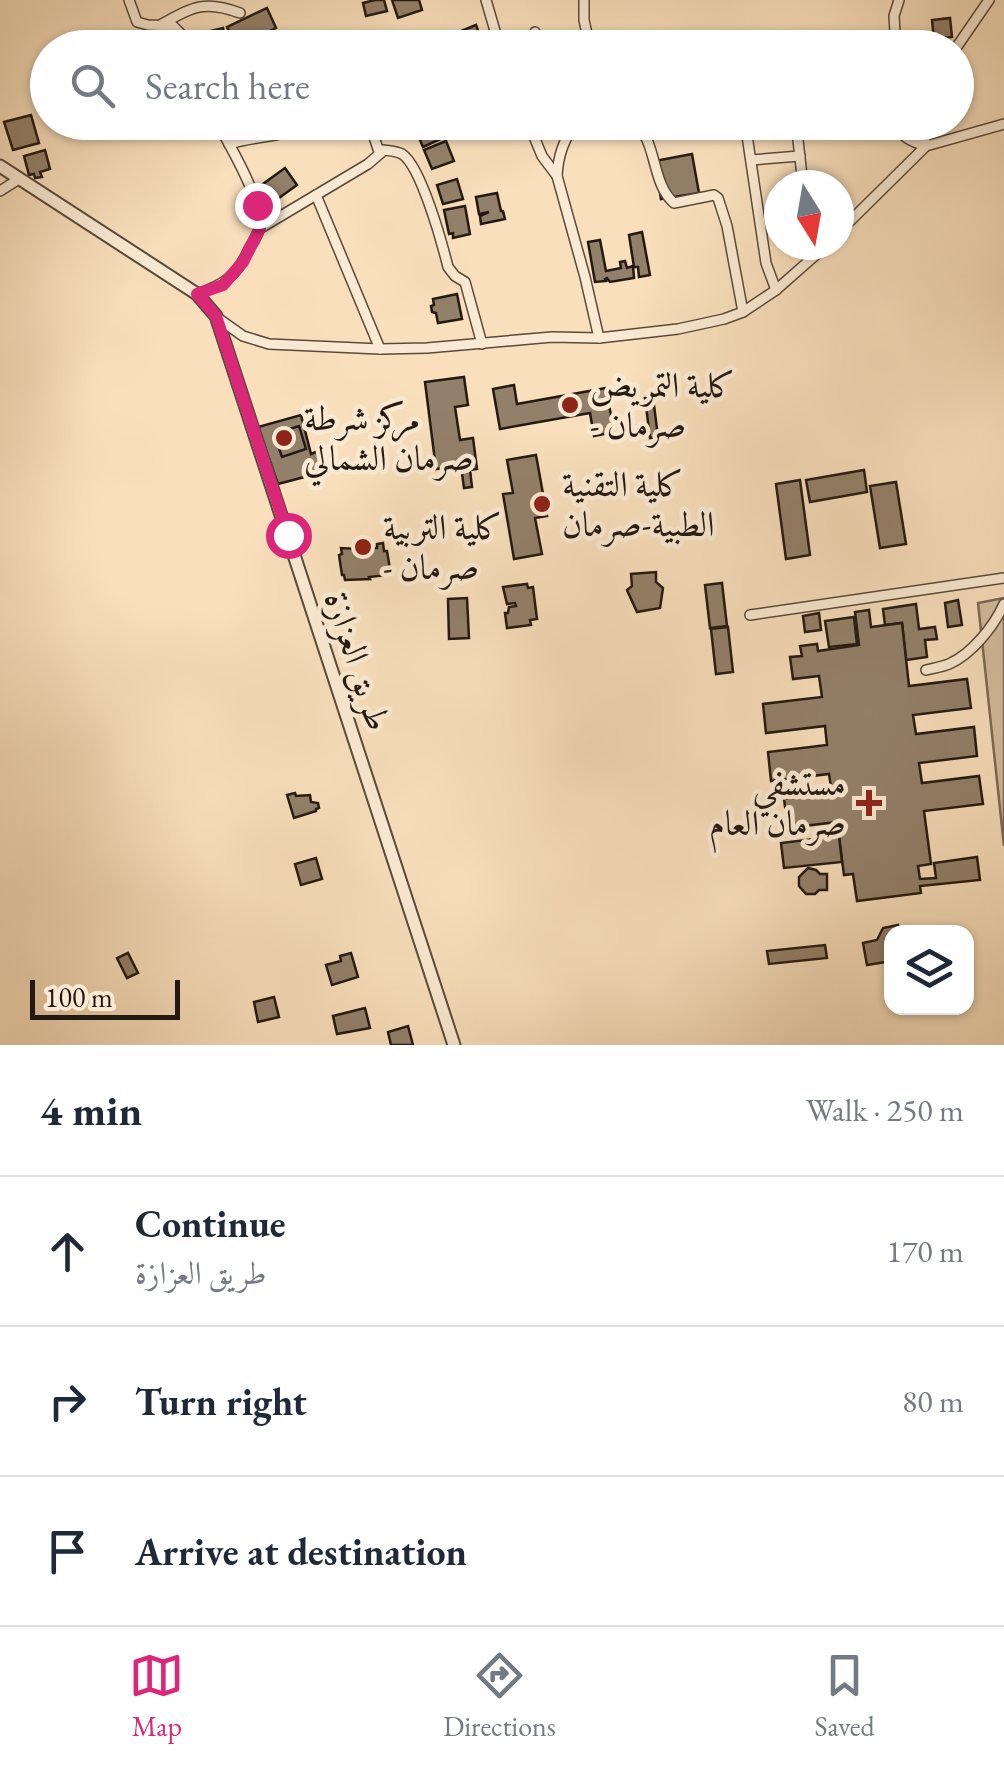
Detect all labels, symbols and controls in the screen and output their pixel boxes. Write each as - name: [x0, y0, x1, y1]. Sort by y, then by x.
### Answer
- search box: [30, 30, 974, 140]
- icon: search: [65, 58, 120, 113]
- text: Search here: [145, 61, 310, 110]
- north arrow: [764, 170, 854, 260]
- route end: [235, 183, 281, 229]
- place label: كلية التمريض - صرمان: [590, 362, 736, 448]
- marker: كلية التمريض - صرمان: [559, 394, 581, 416]
- place label: مركز شرطة صرمان الشمالي: [304, 395, 474, 487]
- marker: مركز شرطة صرمان الشمالي: [273, 427, 295, 449]
- place label: كلية التقنية الطبية-صرمان: [562, 461, 715, 547]
- marker: كلية التقنية الطبية-صرمان: [531, 493, 553, 515]
- place label: كلية التربية - صرمان: [383, 504, 503, 590]
- route start: [266, 513, 312, 559]
- marker: كلية التربية - صرمان: [352, 536, 374, 558]
- street label: طريق العزازة: [315, 585, 402, 736]
- place label: مستشفي صرمان العام: [709, 760, 846, 854]
- marker: مستشفي صرمان العام: [856, 790, 882, 816]
- map controls: [884, 925, 974, 1015]
- button: layers: [884, 925, 974, 1015]
- scale bar: [30, 975, 180, 1020]
- text: 100 m: [45, 979, 113, 1015]
- text: 4 min: [40, 1083, 142, 1138]
- text: Walk · 250 m: [806, 1089, 964, 1131]
- text: Continue: [135, 1199, 286, 1248]
- icon: ahead: [40, 1224, 95, 1279]
- text: 170 m: [887, 1230, 964, 1272]
- text: طريق العزازة: [135, 1252, 267, 1294]
- icon: right: [40, 1374, 95, 1429]
- text: Turn right: [135, 1377, 307, 1426]
- text: 80 m: [902, 1380, 964, 1422]
- icon: arrive: [40, 1524, 95, 1579]
- text: Arrive at destination: [135, 1527, 467, 1576]
- tab: Map: [129, 1648, 184, 1744]
- tab: Directions: [443, 1648, 556, 1744]
- tab: Saved: [815, 1648, 875, 1744]

